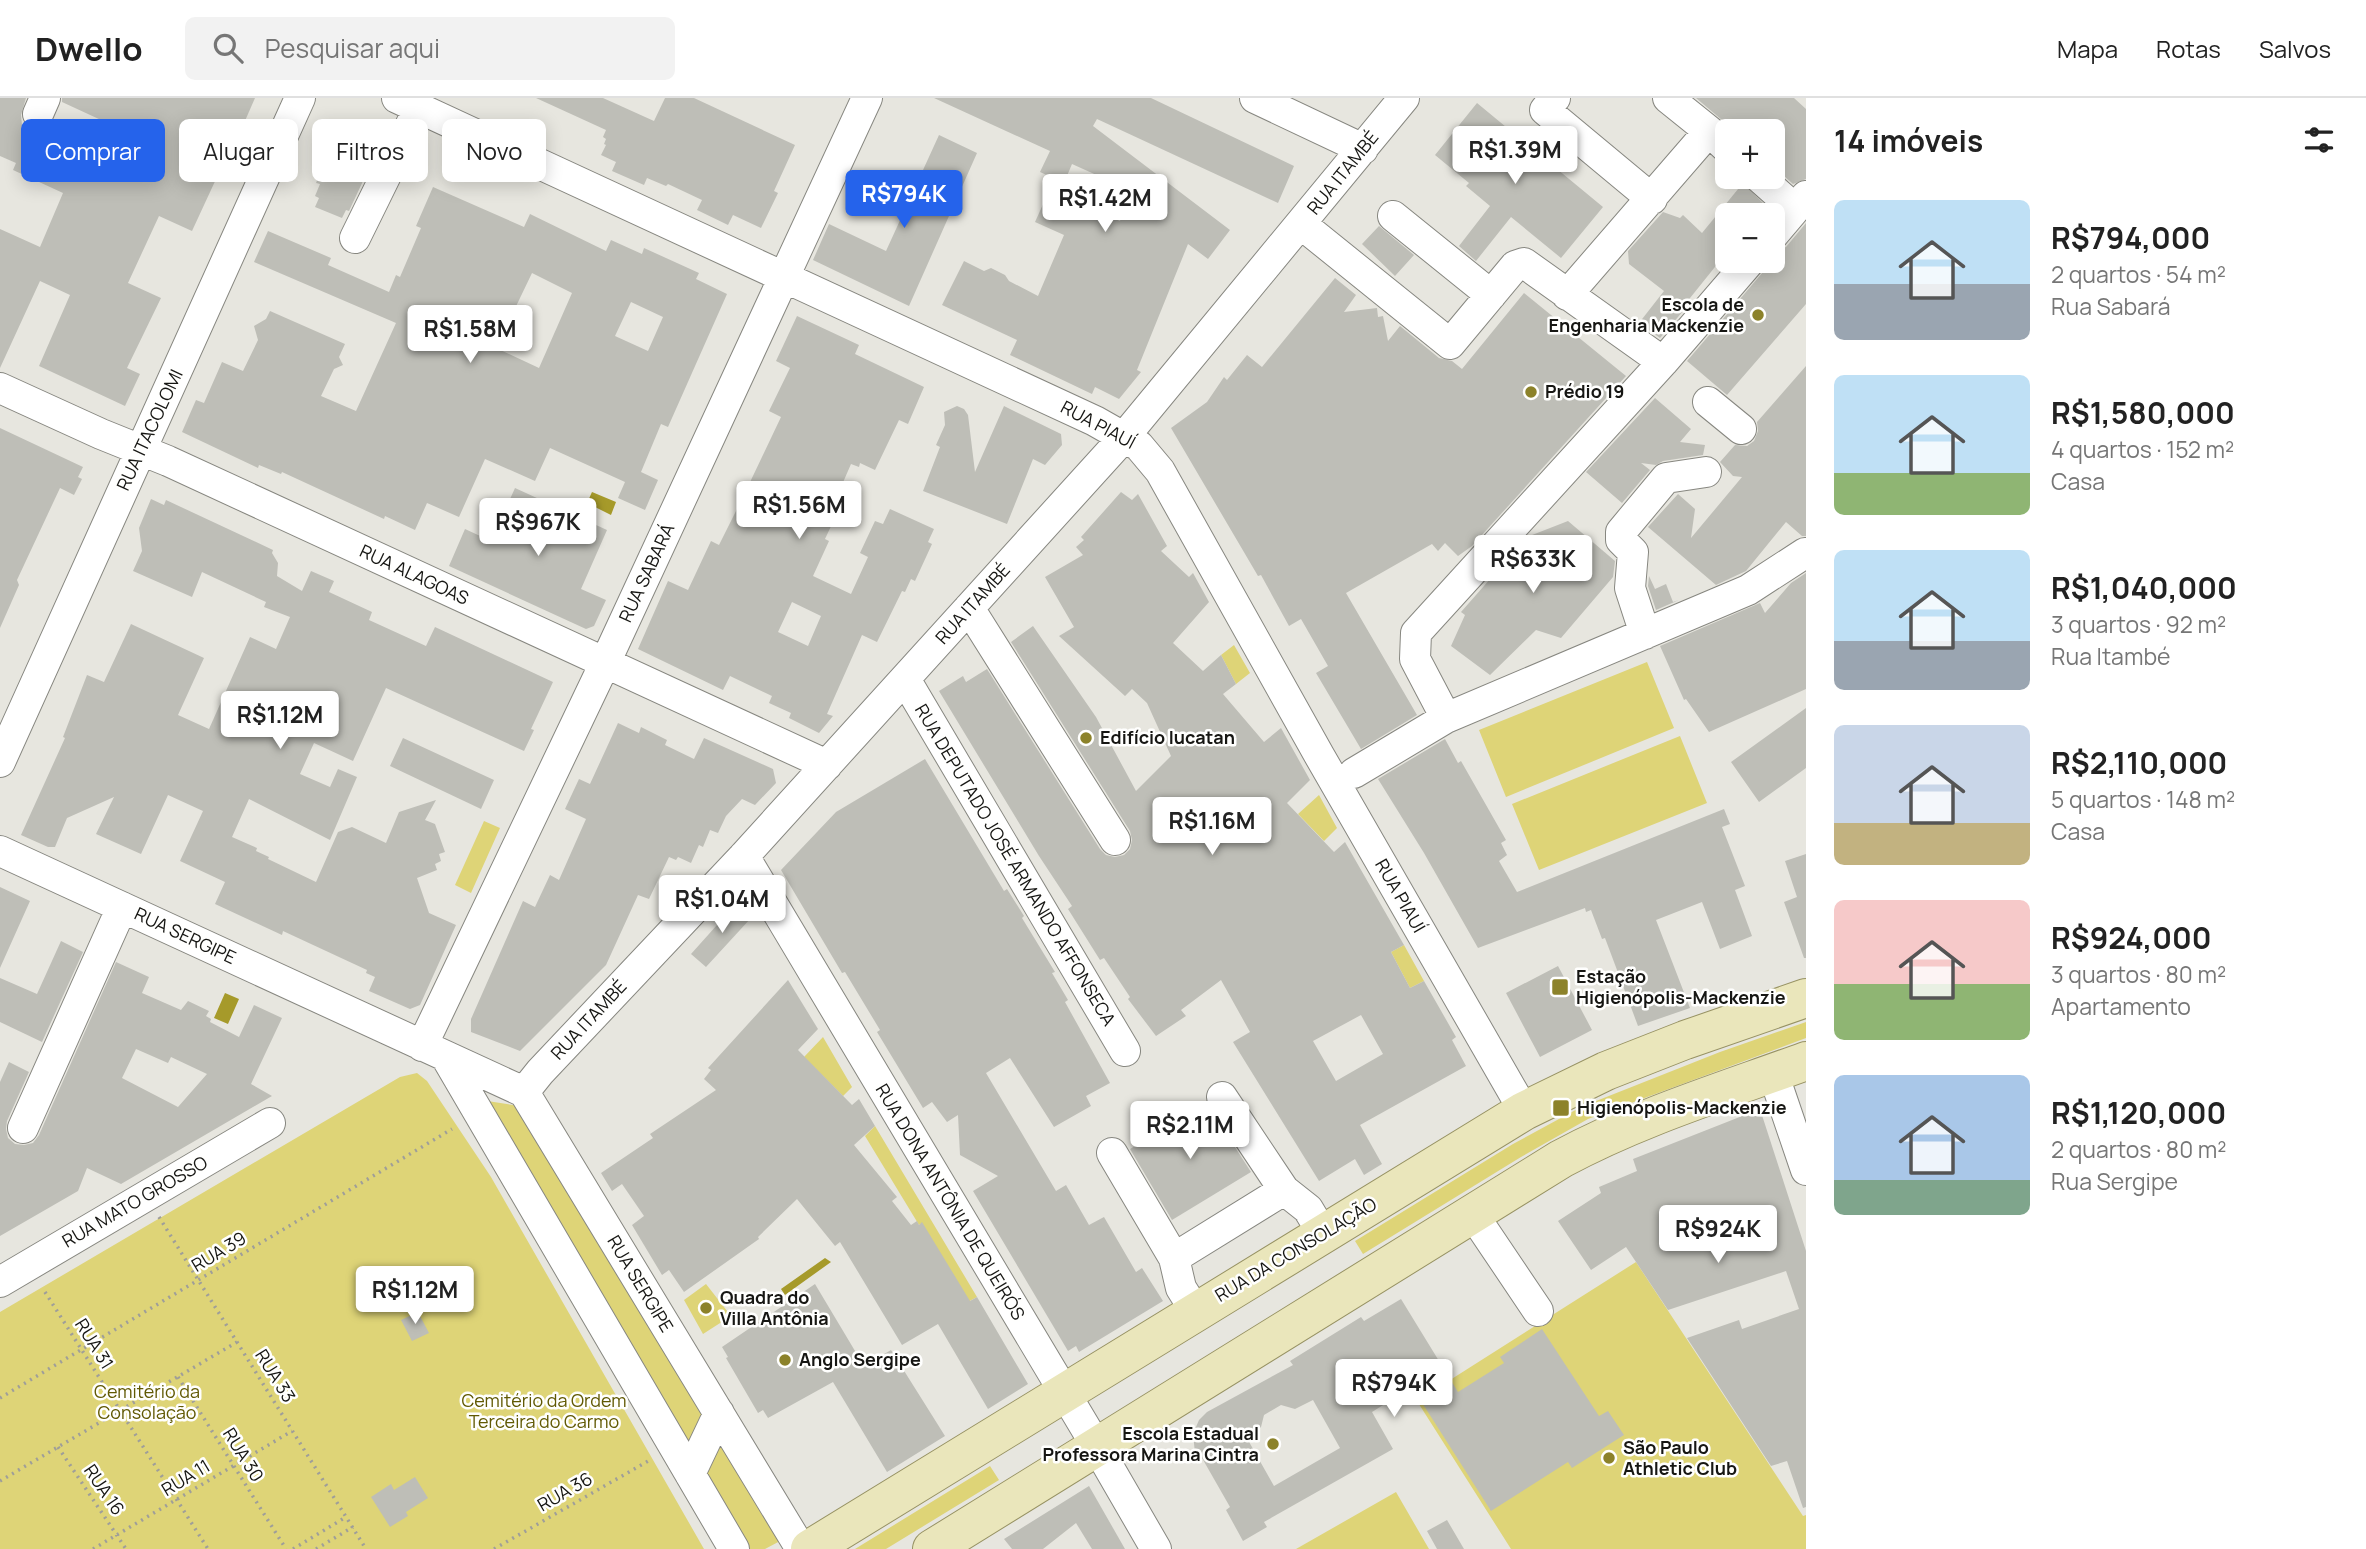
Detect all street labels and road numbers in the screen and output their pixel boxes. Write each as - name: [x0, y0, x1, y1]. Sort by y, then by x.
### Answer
- street label: RUA ITAMBÉ: [1301, 126, 1383, 219]
- street label: RUA ITACOLOMI: [111, 365, 188, 494]
- street label: RUA PIAUÍ: [1057, 394, 1140, 454]
- street label: RUA SABARÁ: [613, 519, 680, 626]
- street label: RUA ALAGOAS: [356, 538, 473, 610]
- street label: RUA ITAMBÉ: [930, 558, 1015, 649]
- street label: RUA DEPUTADO JOSÉ ARMANDO AFFONSECA: [910, 699, 1122, 1030]
- street label: RUA PIAUÍ: [1370, 854, 1432, 937]
- street label: RUA SERGIPE: [131, 901, 240, 969]
- street label: RUA ITAMBÉ: [545, 974, 631, 1064]
- street label: RUA DONA ANTÔNIA DE QUEIRÓS: [871, 1079, 1031, 1324]
- street label: RUA MATO GROSSO: [58, 1150, 211, 1252]
- street label: RUA DA CONSOLAÇÃO: [1210, 1191, 1381, 1307]
- street label: RUA 39: [187, 1226, 250, 1277]
- street label: RUA SERGIPE: [602, 1231, 679, 1336]
- street label: RUA 31: [70, 1314, 120, 1373]
- street label: RUA 33: [250, 1344, 301, 1407]
- street label: RUA 30: [218, 1423, 270, 1486]
- street label: RUA 11: [157, 1453, 214, 1501]
- street label: RUA 16: [79, 1459, 131, 1520]
- street label: RUA 36: [533, 1466, 596, 1516]

